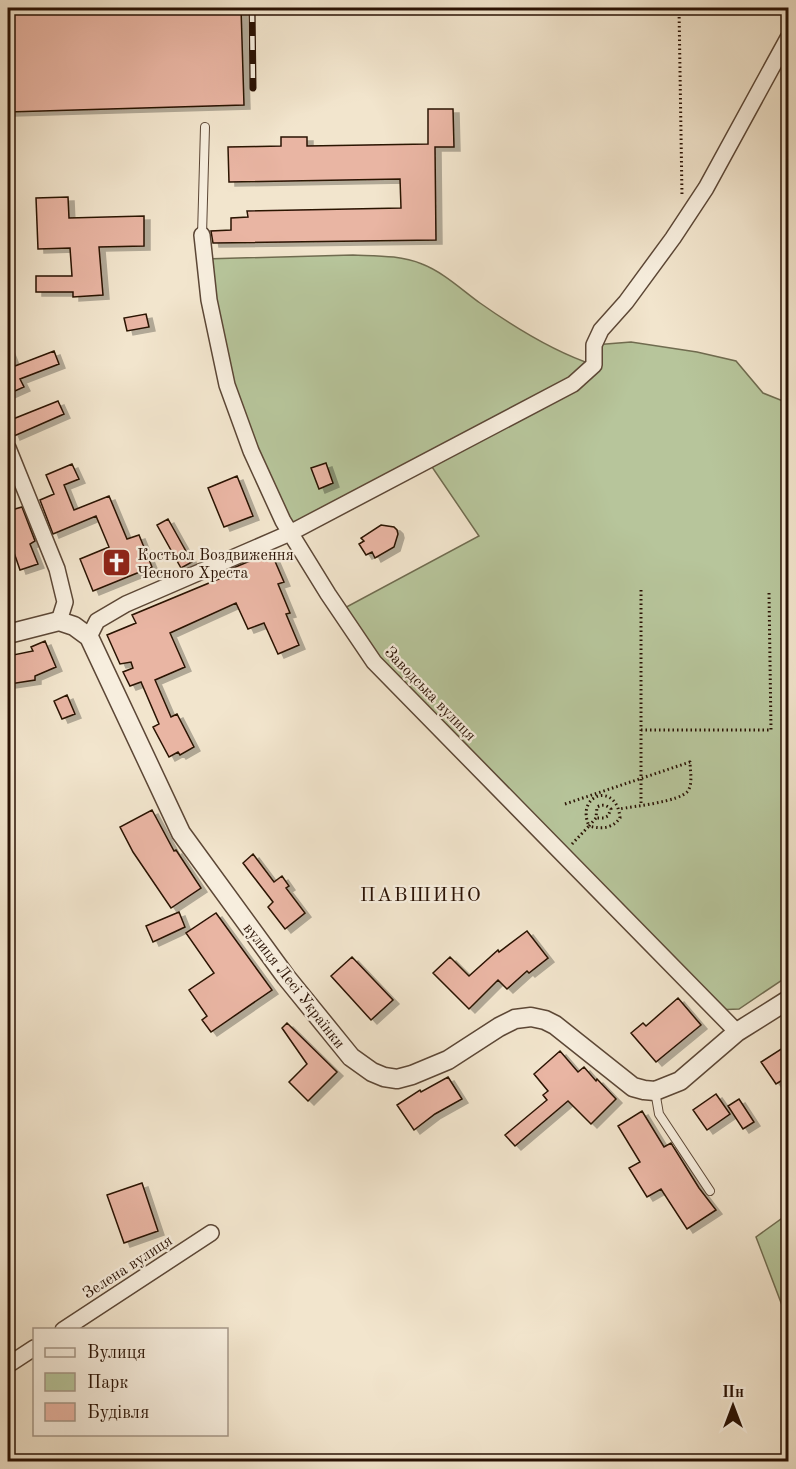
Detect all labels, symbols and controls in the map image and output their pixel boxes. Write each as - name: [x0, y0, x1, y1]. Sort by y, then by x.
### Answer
- church icon: Костьол Воздвиження Чесного Хреста: [100, 547, 132, 579]
- place label: Костьол Воздвиження Чесного Хреста: [137, 548, 294, 582]
- street label: Заводська вулиця: [381, 644, 478, 745]
- district label: ПАВШИНО: [360, 886, 482, 906]
- street label: вулиця Лесі Українки: [240, 921, 347, 1052]
- street label: Зелена вулиця: [81, 1233, 176, 1302]
- legend: [33, 1328, 228, 1436]
- text: Вулиця: [87, 1344, 146, 1362]
- text: Парк: [87, 1374, 128, 1392]
- north arrow: [703, 1376, 763, 1436]
- text: Пн: [722, 1385, 744, 1401]
- text: Будівля: [87, 1404, 149, 1422]

